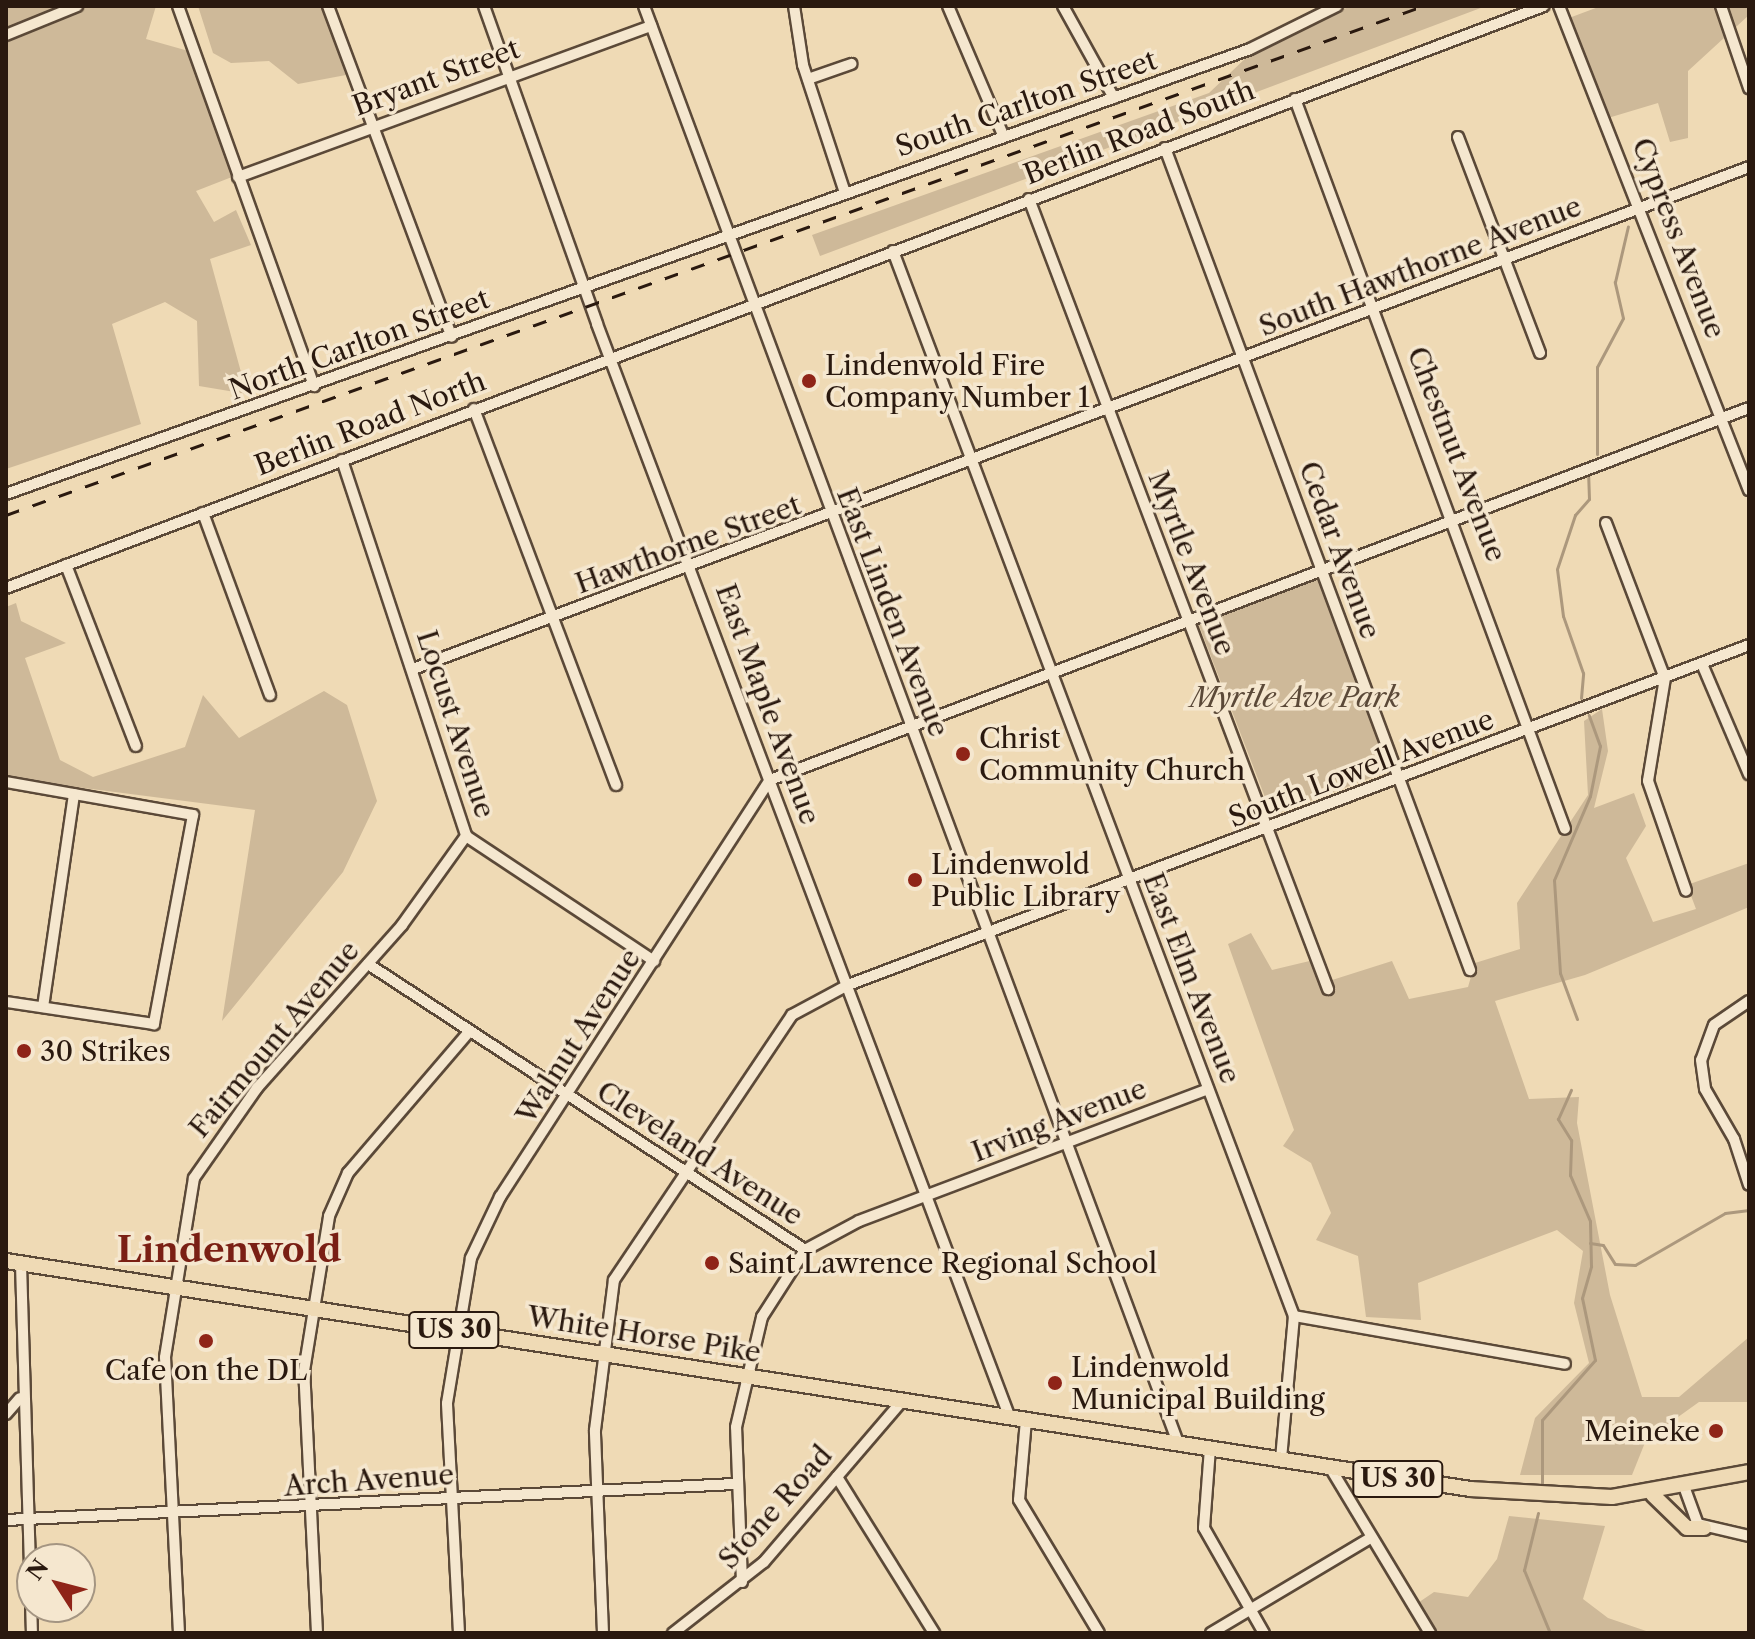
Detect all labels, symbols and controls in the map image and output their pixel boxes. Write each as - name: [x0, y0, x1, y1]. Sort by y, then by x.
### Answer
- street label: Bryant Street: [348, 31, 524, 123]
- street label: South Carlton Street: [891, 43, 1161, 163]
- street label: Berlin Road South: [1019, 73, 1259, 191]
- street label: Cypress Avenue: [1625, 133, 1733, 343]
- street label: South Hawthorne Avenue: [1254, 189, 1586, 343]
- street label: North Carlton Street: [224, 281, 494, 407]
- street label: Chestnut Avenue: [1400, 341, 1514, 567]
- place label: Lindenwold Fire Company Number 1: [825, 348, 1091, 414]
- street label: Berlin Road North: [250, 364, 490, 482]
- marker: Lindenwold Fire Company Number 1: [800, 372, 818, 390]
- street label: Cedar Avenue: [1292, 456, 1388, 644]
- street label: Myrtle Avenue: [1141, 466, 1243, 660]
- street label: East Linden Avenue: [830, 482, 956, 742]
- street label: Hawthorne Street: [571, 488, 805, 600]
- street label: East Maple Avenue: [709, 579, 827, 829]
- street label: Locust Avenue: [410, 625, 502, 823]
- park label: Myrtle Ave Park: [1190, 680, 1400, 714]
- street label: South Lowell Avenue: [1223, 702, 1499, 834]
- place label: Christ Community Church: [979, 721, 1246, 787]
- marker: Christ Community Church: [954, 745, 972, 763]
- place label: Lindenwold Public Library: [931, 847, 1120, 913]
- street label: East Elm Avenue: [1136, 867, 1248, 1089]
- marker: Lindenwold Public Library: [906, 871, 924, 889]
- street label: Fairmount Avenue: [182, 934, 366, 1144]
- street label: Walnut Avenue: [509, 942, 647, 1130]
- place label: 30 Strikes: [40, 1034, 171, 1068]
- marker: 30 Strikes: [15, 1042, 33, 1060]
- street label: Irving Avenue: [966, 1071, 1152, 1169]
- street label: Cleveland Avenue: [590, 1074, 810, 1232]
- district label: Lindenwold: [117, 1228, 341, 1272]
- place label: Saint Lawrence Regional School: [728, 1246, 1157, 1280]
- marker: Saint Lawrence Regional School: [703, 1254, 721, 1272]
- street label: White Horse Pike: [525, 1299, 763, 1369]
- road number: US 30: [408, 1308, 500, 1352]
- marker: Cafe on the DL: [197, 1332, 215, 1350]
- place label: Lindenwold Municipal Building: [1071, 1350, 1325, 1416]
- place label: Cafe on the DL: [105, 1353, 307, 1387]
- marker: Lindenwold Municipal Building: [1046, 1374, 1064, 1392]
- place label: Meineke: [1584, 1414, 1700, 1448]
- marker: Meineke: [1707, 1422, 1725, 1440]
- street label: Stone Road: [711, 1439, 839, 1575]
- street label: Arch Avenue: [282, 1457, 456, 1503]
- road number: US 30: [1352, 1457, 1444, 1501]
- north arrow: [16, 1543, 96, 1623]
- text: N: [21, 1554, 54, 1585]

